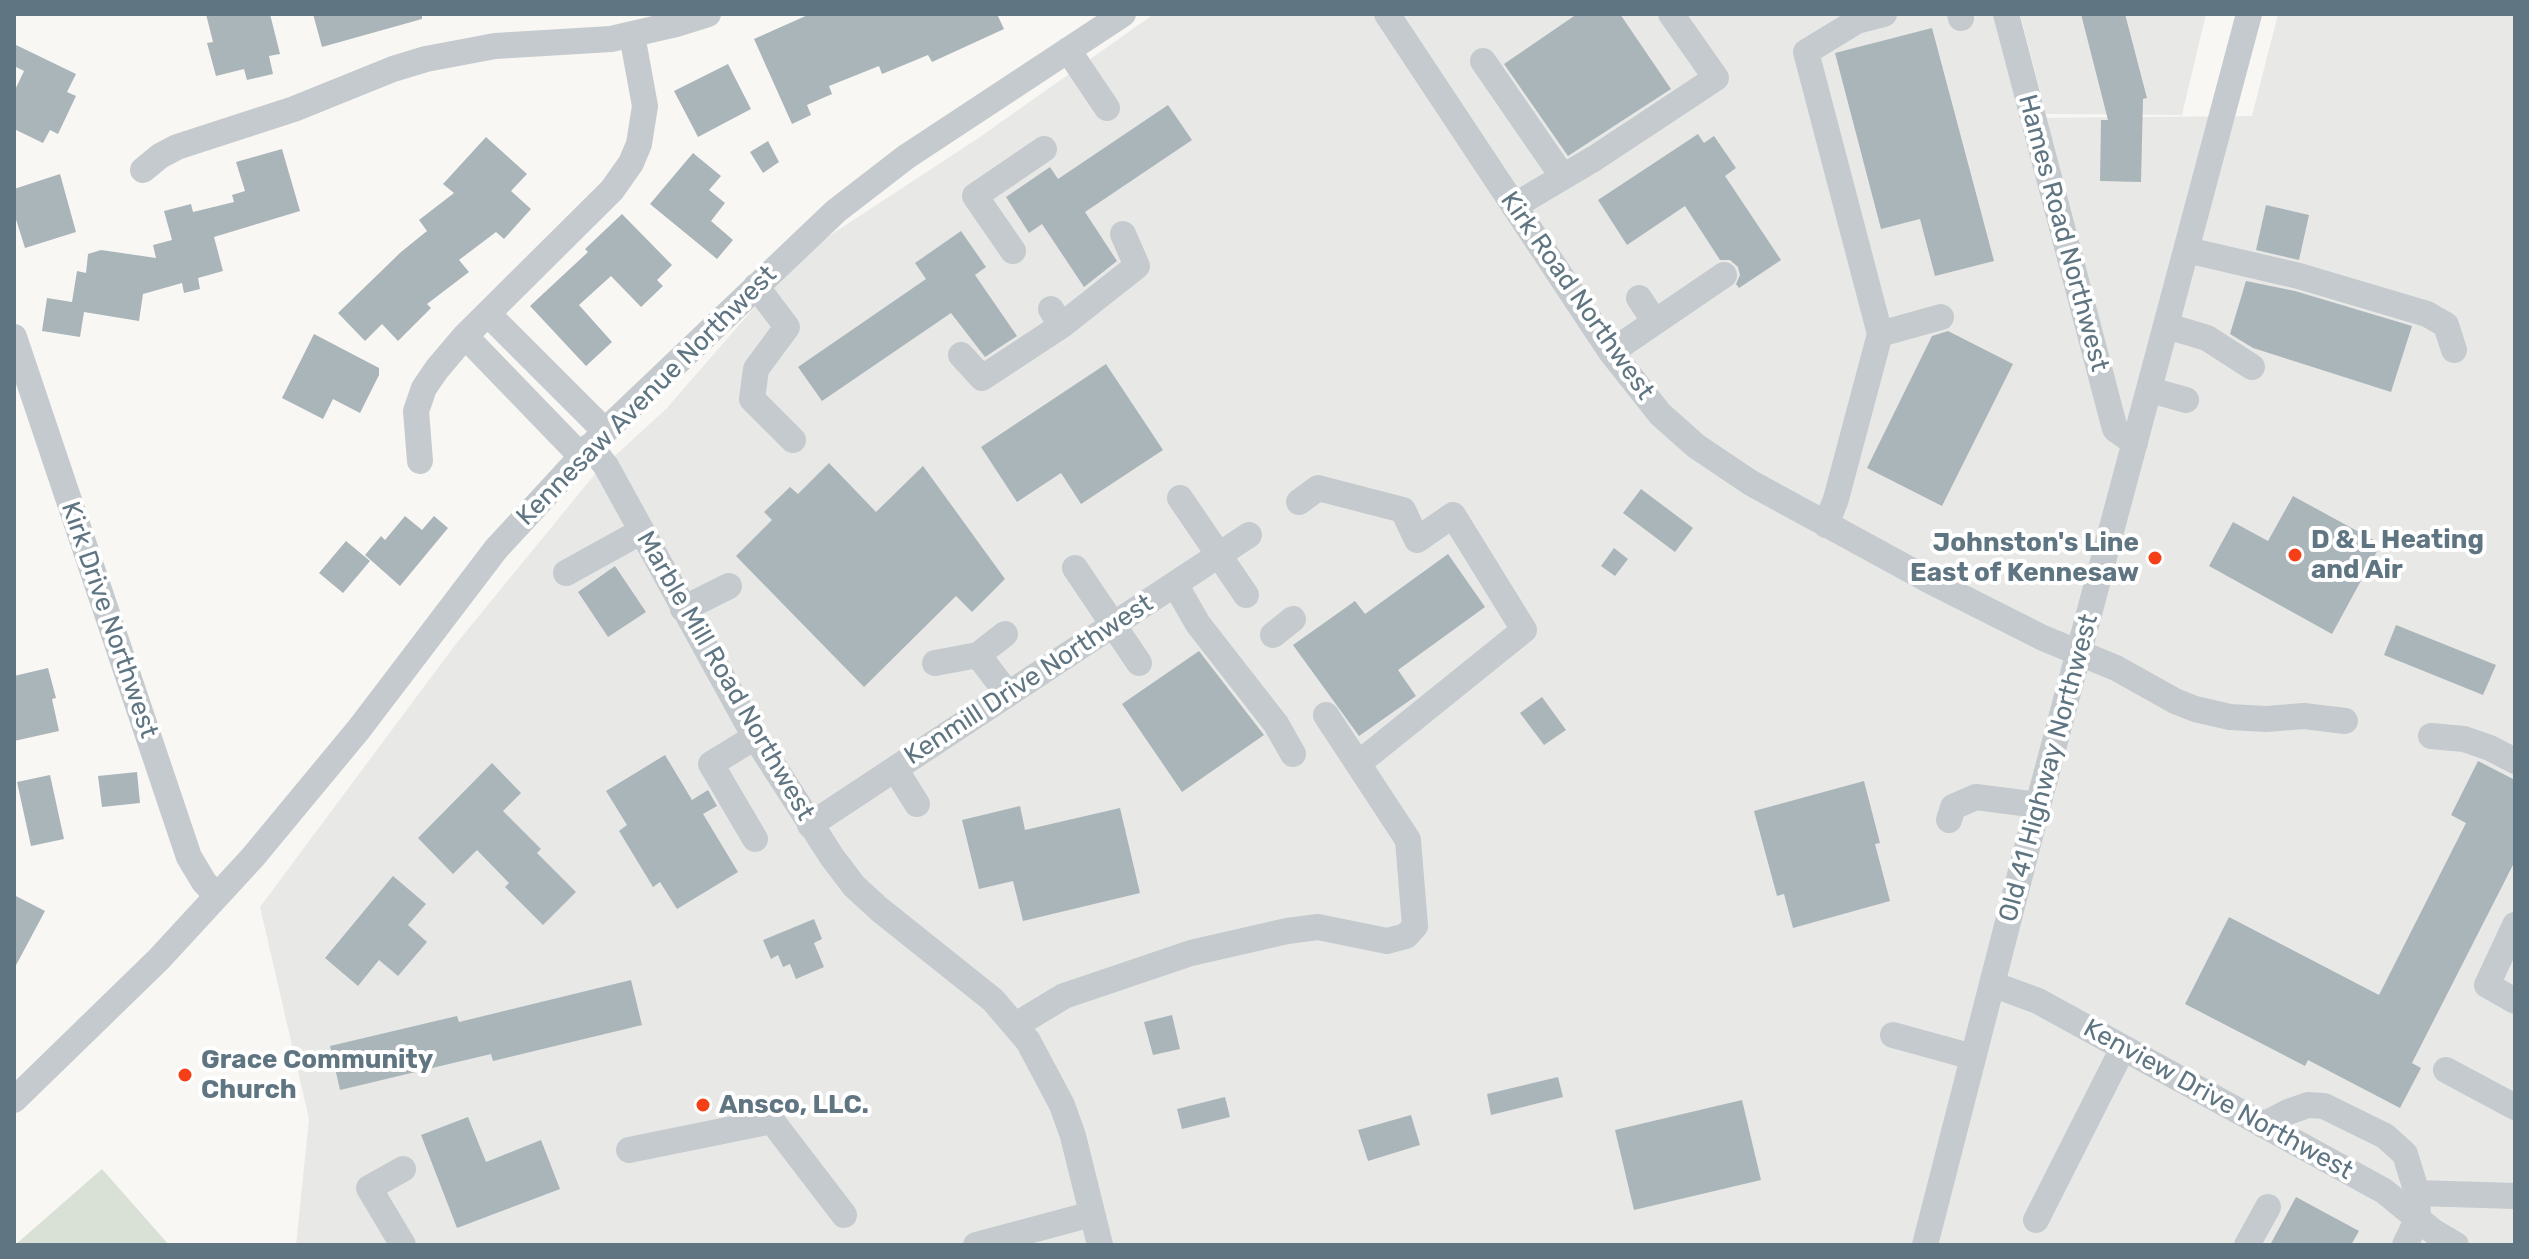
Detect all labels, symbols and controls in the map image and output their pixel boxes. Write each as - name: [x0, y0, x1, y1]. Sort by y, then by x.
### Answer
- street label: Hames Road Northwest: [2011, 91, 2115, 375]
- street label: Kirk Road Northwest: [1493, 186, 1661, 406]
- street label: Kennesaw Avenue Northwest: [511, 260, 783, 532]
- street label: Kirk Drive Northwest: [54, 498, 164, 742]
- place label: D & L Heating and Air: [2311, 524, 2484, 586]
- street label: Marble Mill Road Northwest: [629, 526, 821, 826]
- place label: Johnston's Line East of Kennesaw: [1910, 527, 2139, 588]
- marker: D & L Heating and Air: [2286, 546, 2304, 564]
- marker: Johnston's Line East of Kennesaw: [2146, 549, 2164, 567]
- street label: Kenmill Drive Northwest: [899, 588, 1159, 772]
- street label: Old 41 Highway Northwest: [1993, 611, 2105, 925]
- street label: Kenview Drive Northwest: [2078, 1013, 2358, 1187]
- place label: Grace Community Church: [201, 1044, 433, 1106]
- marker: Grace Community Church: [176, 1066, 194, 1084]
- place label: Ansco, LLC.: [719, 1089, 869, 1121]
- marker: Ansco, LLC.: [694, 1096, 712, 1114]

